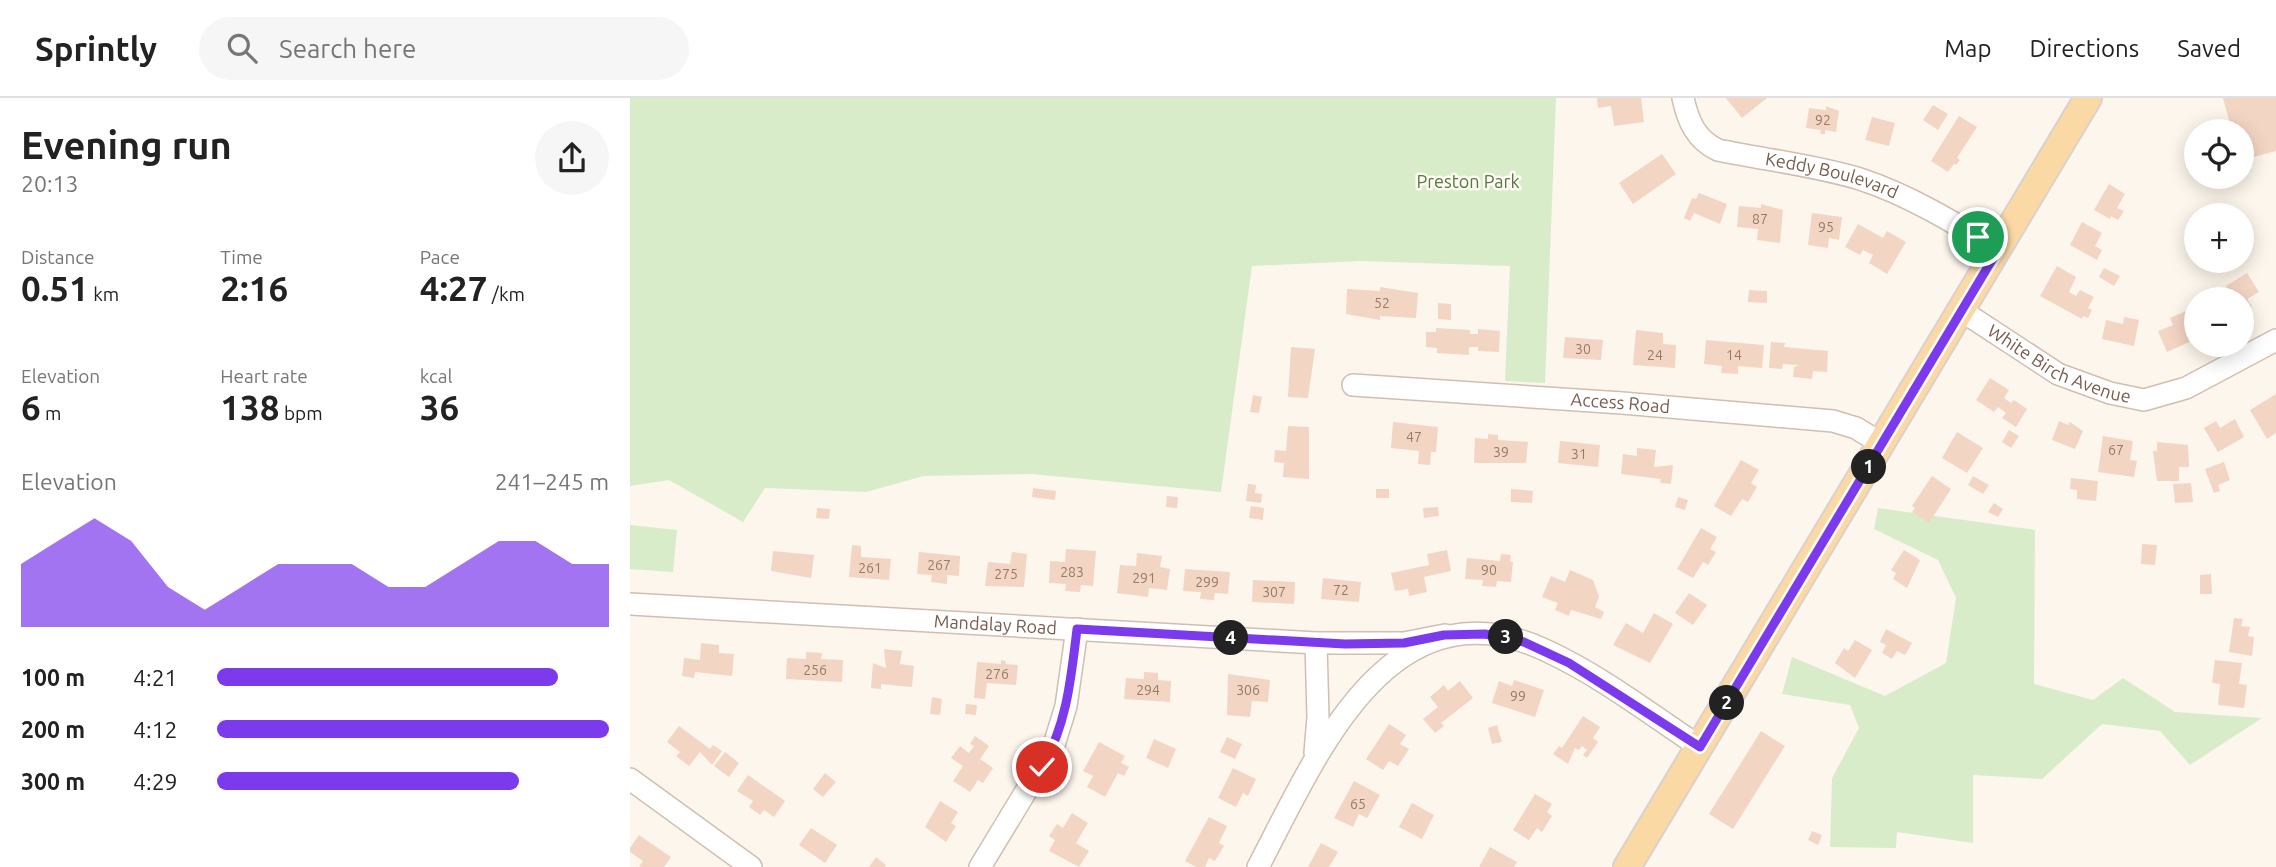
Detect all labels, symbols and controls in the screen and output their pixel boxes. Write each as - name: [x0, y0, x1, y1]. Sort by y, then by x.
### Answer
- search box: [199, 17, 689, 80]
- icon: search: [223, 29, 261, 67]
- text: Sprintly: [35, 30, 157, 67]
- text: Search here: [279, 34, 416, 63]
- text: Map: [1944, 35, 1991, 62]
- text: Directions: [2029, 35, 2139, 62]
- text: Saved: [2177, 35, 2241, 62]
- house number: 92: [1815, 112, 1831, 128]
- map controls: [2184, 119, 2254, 357]
- button: locate: [2184, 119, 2254, 189]
- button: share: [535, 121, 609, 195]
- text: Evening run: [21, 124, 232, 166]
- street label: Keddy Boulevard: [1764, 148, 1902, 202]
- text: 20:13: [21, 171, 79, 196]
- park label: Preston Park: [1416, 171, 1520, 191]
- button: +: [2184, 203, 2254, 273]
- pin: [1948, 207, 2008, 267]
- house number: 87: [1752, 211, 1768, 227]
- icon: arrive: [1959, 218, 1997, 256]
- house number: 95: [1818, 219, 1834, 235]
- text: Distance: [21, 246, 95, 268]
- text: Time: [220, 246, 263, 268]
- text: Pace: [420, 246, 460, 268]
- text: 0.51: [21, 268, 89, 308]
- text: 2:16: [220, 268, 288, 308]
- text: 4:27: [420, 268, 488, 308]
- text: km: [89, 283, 119, 305]
- text: /km: [488, 283, 525, 305]
- button: −: [2184, 287, 2254, 357]
- house number: 52: [1374, 295, 1390, 311]
- street label: White Birch Avenue: [1984, 320, 2133, 406]
- house number: 30: [1575, 341, 1591, 357]
- house number: 24: [1647, 347, 1663, 363]
- house number: 14: [1726, 347, 1742, 363]
- text: Elevation: [21, 365, 100, 387]
- text: Heart rate: [220, 365, 308, 387]
- text: kcal: [420, 365, 452, 387]
- text: 6: [21, 387, 41, 427]
- text: 138: [220, 387, 280, 427]
- text: 36: [420, 387, 459, 427]
- street label: Access Road: [1570, 389, 1671, 416]
- text: m: [41, 402, 62, 424]
- text: bpm: [280, 402, 323, 424]
- house number: 47: [1406, 429, 1422, 445]
- house number: 67: [2108, 442, 2124, 458]
- house number: 39: [1493, 444, 1509, 460]
- house number: 31: [1571, 446, 1587, 462]
- pin: 1: [1852, 450, 1886, 484]
- text: 1: [1863, 455, 1874, 477]
- text: Elevation: [21, 469, 117, 494]
- text: 241–245 m: [495, 469, 609, 494]
- house number: 267: [927, 557, 951, 573]
- house number: 261: [858, 560, 882, 576]
- house number: 90: [1481, 562, 1497, 578]
- house number: 283: [1060, 564, 1084, 580]
- house number: 275: [994, 566, 1018, 582]
- house number: 291: [1132, 570, 1156, 586]
- house number: 299: [1195, 574, 1219, 590]
- house number: 72: [1333, 582, 1349, 598]
- house number: 307: [1262, 584, 1286, 600]
- street label: Mandalay Road: [933, 610, 1058, 637]
- pin: 4: [1214, 620, 1248, 656]
- pin: 3: [1488, 620, 1524, 654]
- text: 3: [1500, 625, 1511, 647]
- text: 4: [1225, 626, 1236, 648]
- house number: 256: [803, 662, 827, 678]
- text: 100 m: [21, 665, 85, 690]
- text: 4:21: [133, 665, 178, 690]
- house number: 276: [985, 666, 1009, 682]
- house number: 294: [1136, 682, 1160, 698]
- house number: 306: [1236, 682, 1260, 698]
- pin: 2: [1710, 686, 1744, 720]
- house number: 99: [1510, 688, 1526, 704]
- text: 2: [1721, 691, 1732, 713]
- text: 200 m: [21, 717, 85, 742]
- text: 4:12: [133, 717, 178, 742]
- pin: [1012, 737, 1072, 797]
- icon: check: [1023, 748, 1061, 786]
- text: 300 m: [21, 769, 85, 794]
- text: 4:29: [133, 769, 178, 794]
- house number: 65: [1350, 796, 1366, 812]

